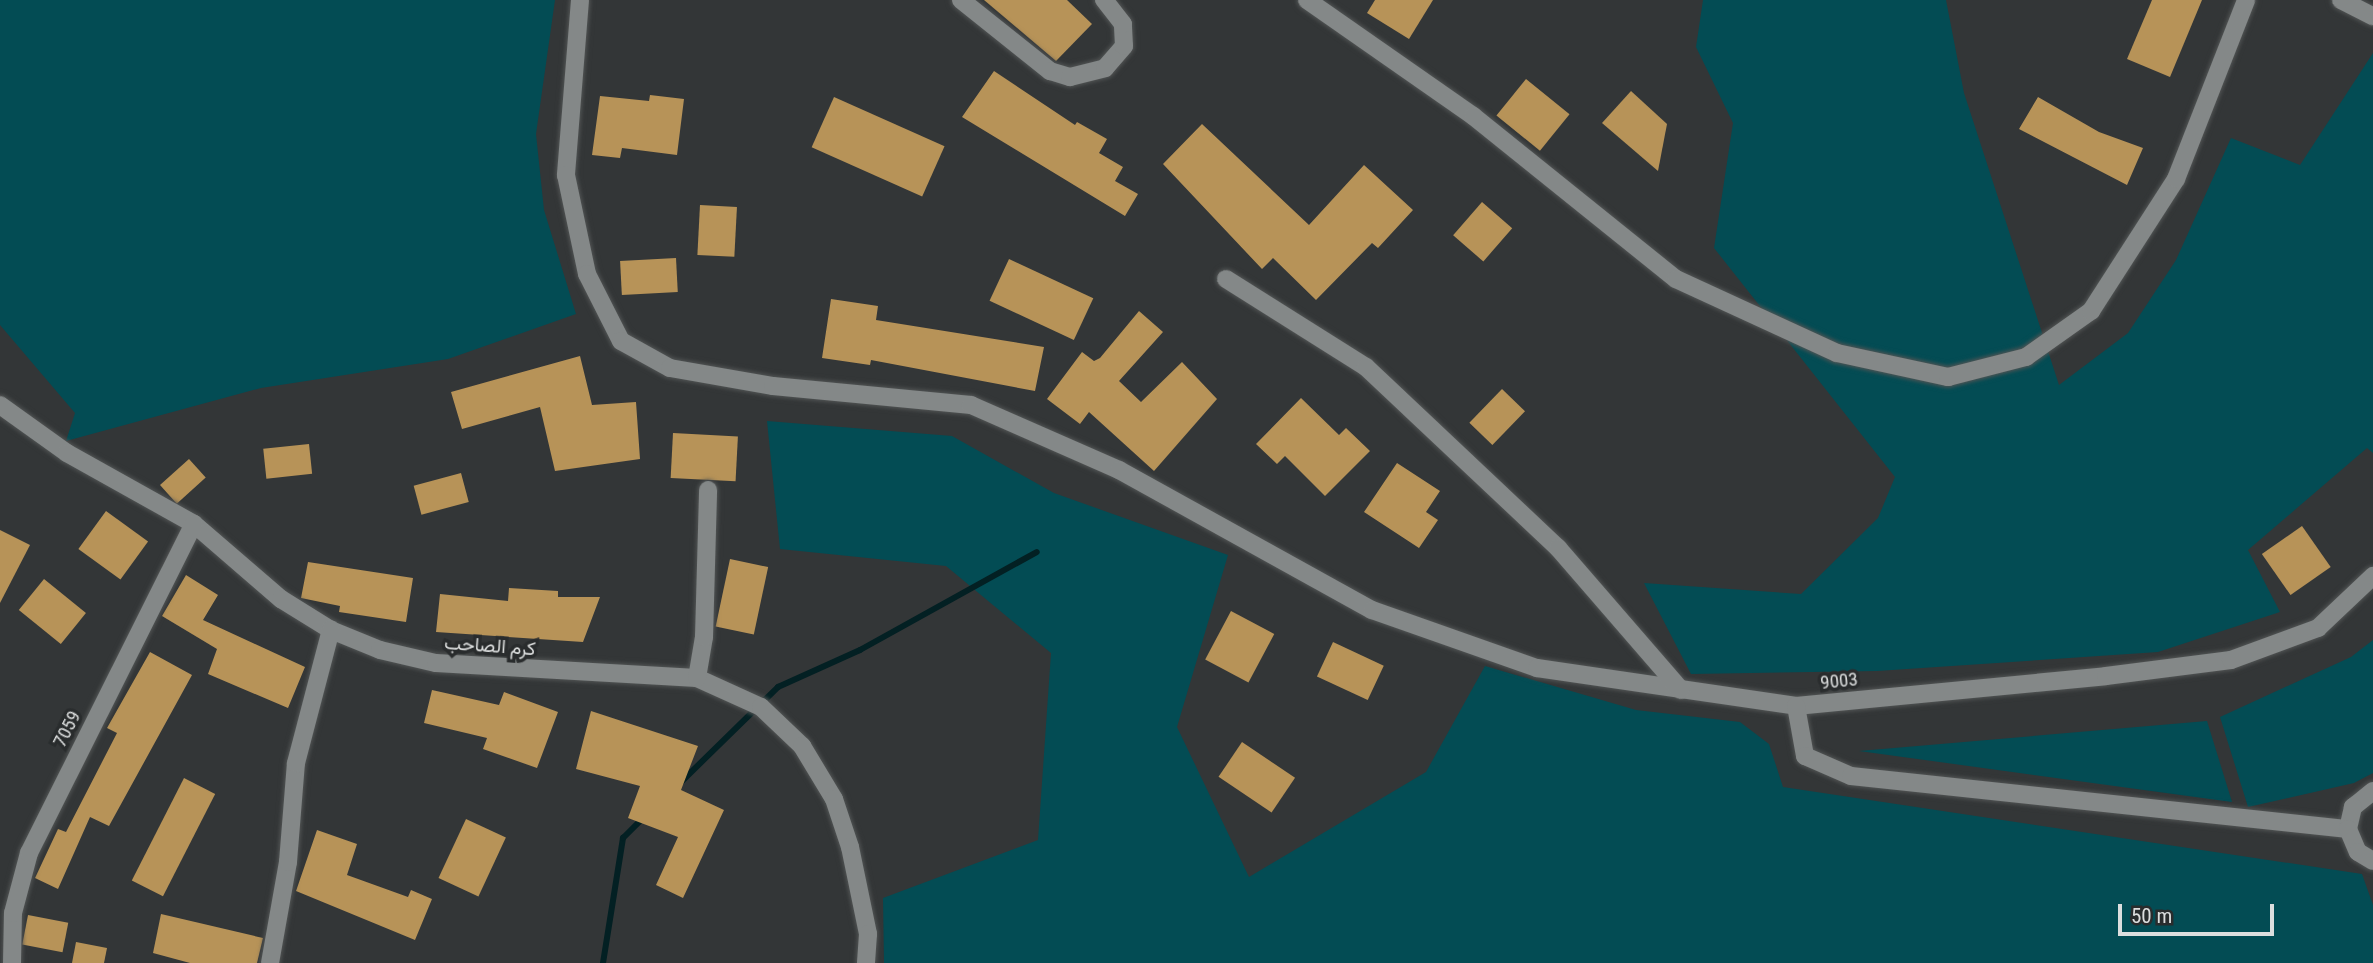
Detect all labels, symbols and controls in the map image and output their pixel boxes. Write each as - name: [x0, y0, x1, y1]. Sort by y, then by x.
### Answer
- street label: كرم الصاحب: [444, 631, 536, 661]
- street label: 9003: [1819, 668, 1859, 694]
- street label: 7059: [48, 707, 86, 751]
- scale bar: [2121, 890, 2277, 934]
- text: 50 m: [2131, 904, 2172, 928]

